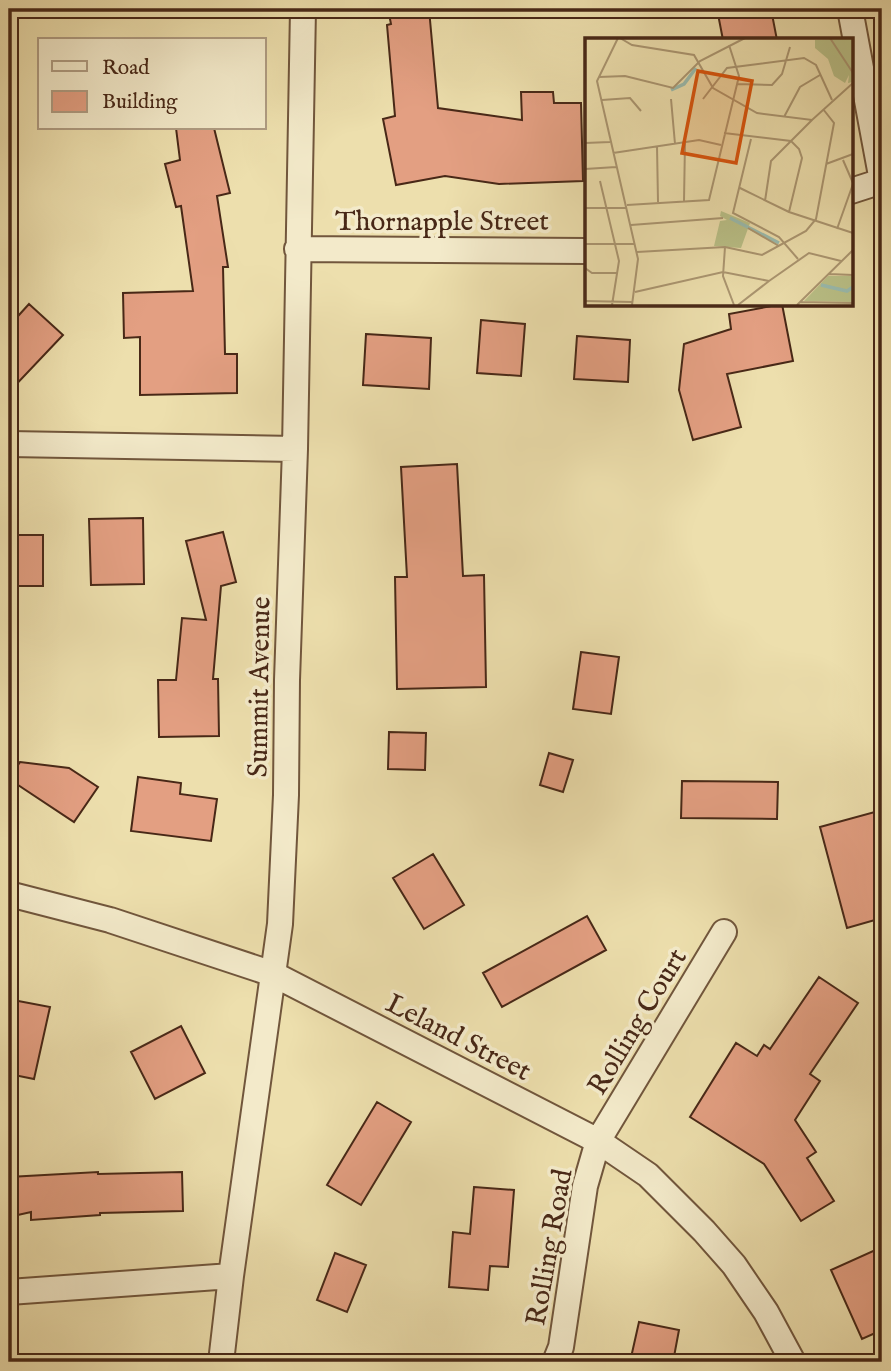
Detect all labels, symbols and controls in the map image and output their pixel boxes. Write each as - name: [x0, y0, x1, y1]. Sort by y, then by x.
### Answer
- legend: [38, 38, 266, 130]
- inset map: [585, 38, 852, 306]
- text: Road: [102, 55, 150, 82]
- text: Building: [102, 89, 178, 116]
- street label: Thornapple Street: [335, 205, 549, 240]
- street label: Summit Avenue: [241, 596, 280, 778]
- street label: Rolling Court: [581, 942, 696, 1102]
- street label: Leland Street: [379, 987, 537, 1090]
- street label: Rolling Road: [519, 1166, 581, 1329]

